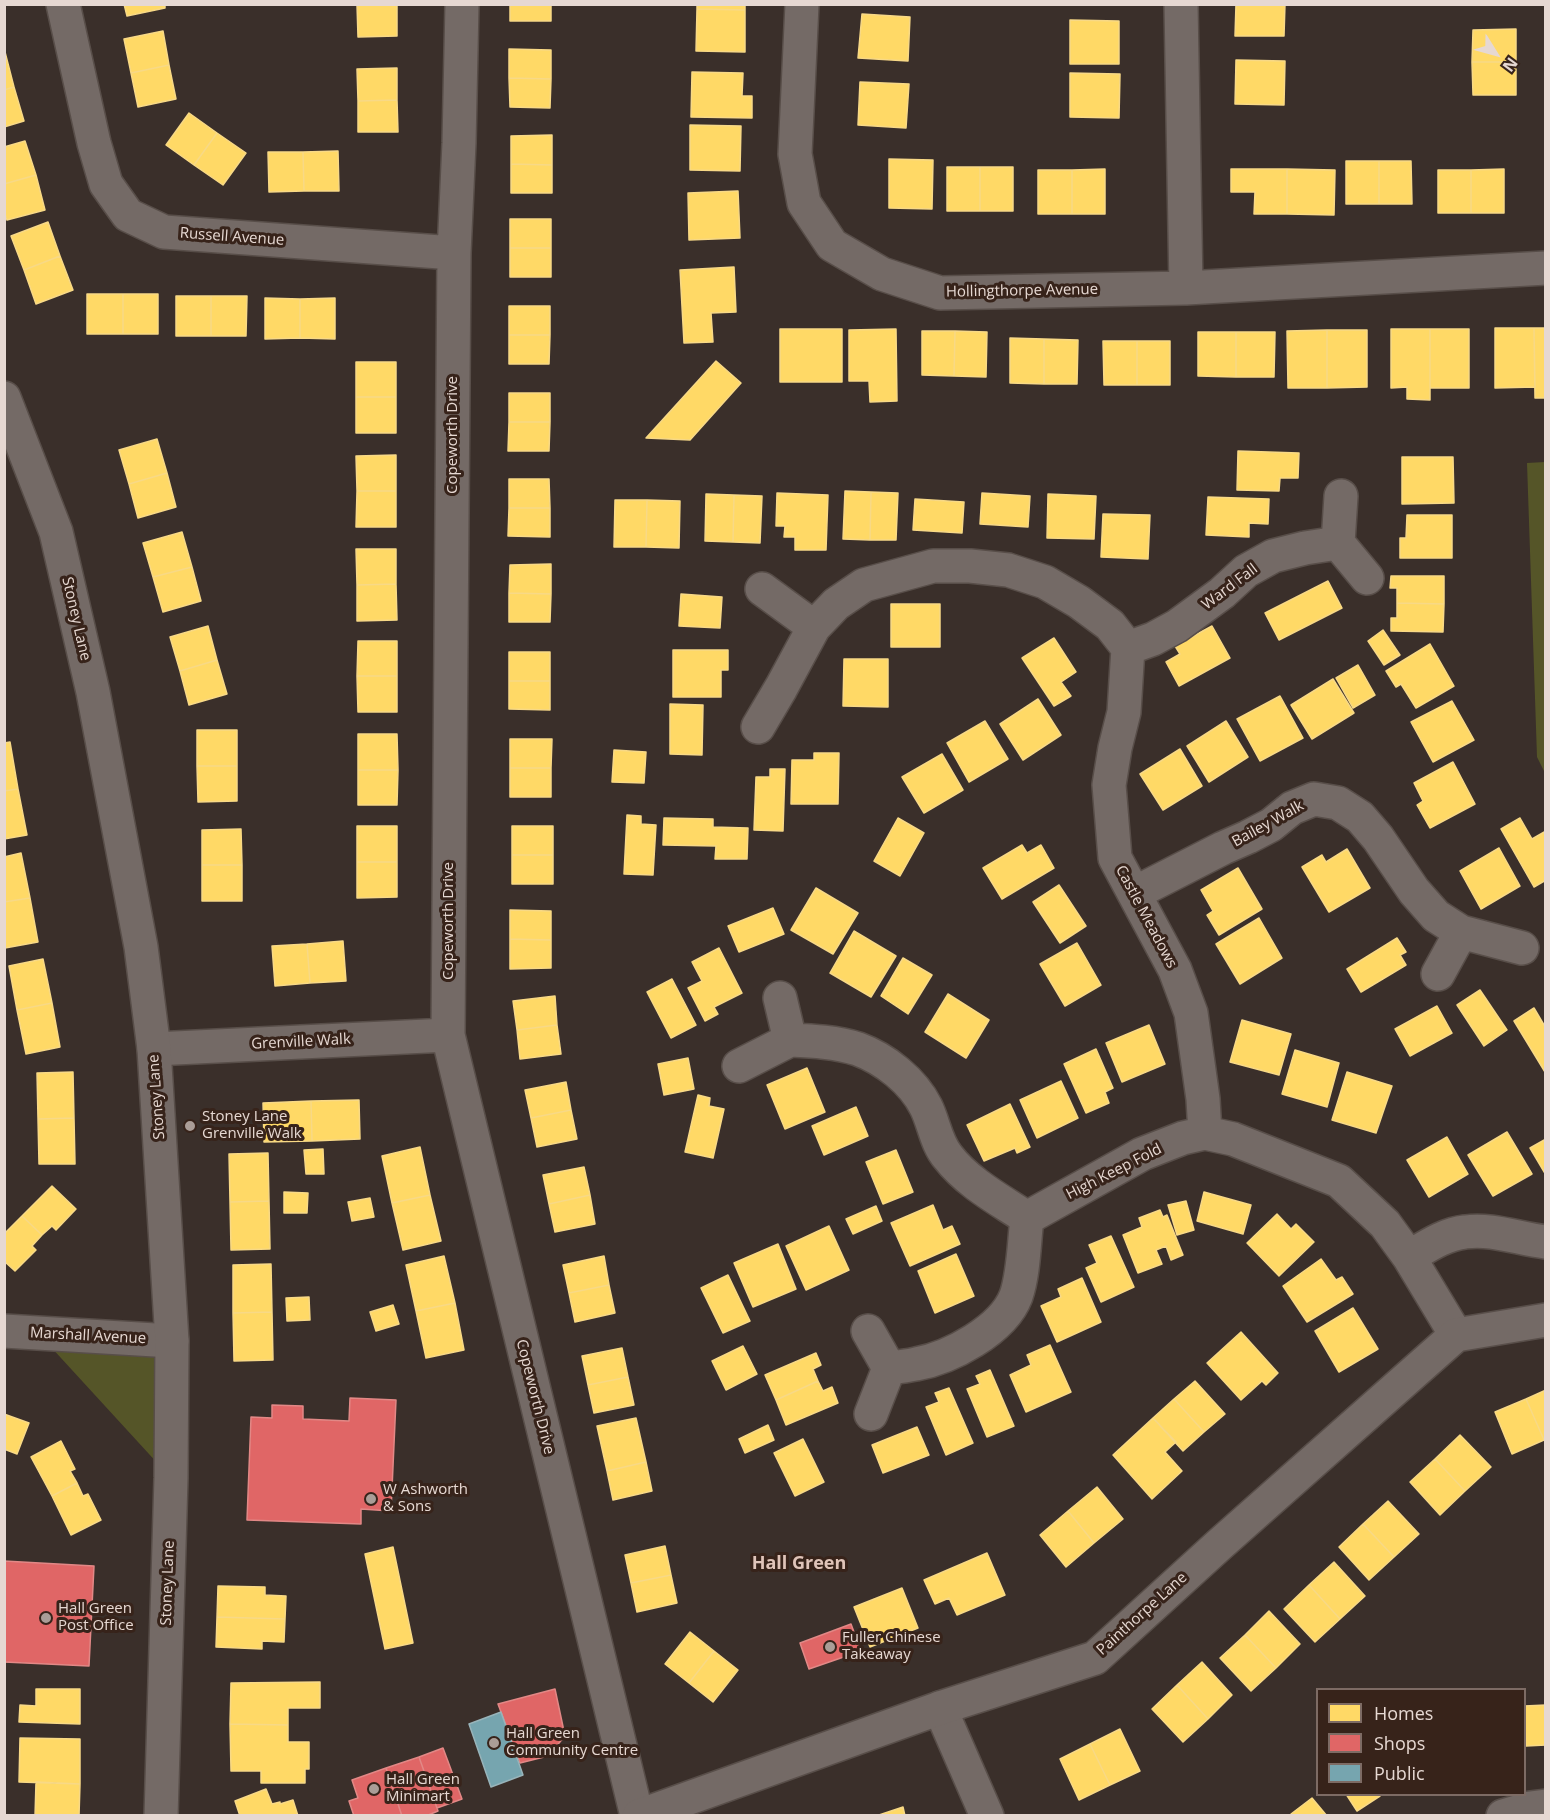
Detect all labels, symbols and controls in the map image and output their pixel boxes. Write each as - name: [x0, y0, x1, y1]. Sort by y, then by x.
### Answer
- north arrow: [1466, 24, 1526, 84]
- text: N: [1498, 53, 1523, 77]
- street label: Russell Avenue: [179, 224, 285, 250]
- street label: Hollingthorpe Avenue: [946, 281, 1098, 301]
- street label: Copeworth Drive: [444, 376, 462, 494]
- street label: Ward Fall: [1199, 560, 1261, 614]
- street label: Stoney Lane: [58, 575, 94, 663]
- street label: Bailey Walk: [1229, 797, 1307, 851]
- street label: Copeworth Drive: [440, 862, 458, 980]
- street label: Castle Meadows: [1111, 863, 1181, 971]
- street label: Grenville Walk: [251, 1030, 351, 1054]
- street label: Stoney Lane: [145, 1054, 169, 1140]
- place label: Stoney Lane Grenville Walk: [202, 1108, 302, 1143]
- marker: Stoney Lane Grenville Walk: [183, 1119, 197, 1133]
- street label: High Keep Fold: [1063, 1140, 1165, 1204]
- street label: Marshall Avenue: [29, 1324, 147, 1348]
- street label: Copeworth Drive: [512, 1338, 558, 1456]
- place label: W Ashworth & Sons: [383, 1481, 468, 1516]
- marker: W Ashworth & Sons: [364, 1492, 378, 1506]
- street label: Stoney Lane: [158, 1540, 178, 1626]
- district label: Hall Green: [752, 1553, 846, 1575]
- street label: Painthorpe Lane: [1093, 1569, 1191, 1659]
- place label: Hall Green Post Office: [58, 1600, 134, 1635]
- marker: Hall Green Post Office: [39, 1611, 53, 1625]
- place label: Fuller Chinese Takeaway: [842, 1629, 941, 1664]
- marker: Fuller Chinese Takeaway: [823, 1640, 837, 1654]
- legend: [1316, 1688, 1526, 1796]
- text: Homes: [1374, 1701, 1433, 1725]
- place label: Hall Green Community Centre: [506, 1725, 638, 1760]
- text: Shops: [1374, 1731, 1425, 1755]
- marker: Hall Green Community Centre: [487, 1736, 501, 1750]
- text: Public: [1374, 1761, 1425, 1785]
- place label: Hall Green Minimart: [386, 1771, 460, 1806]
- marker: Hall Green Minimart: [367, 1782, 381, 1796]

